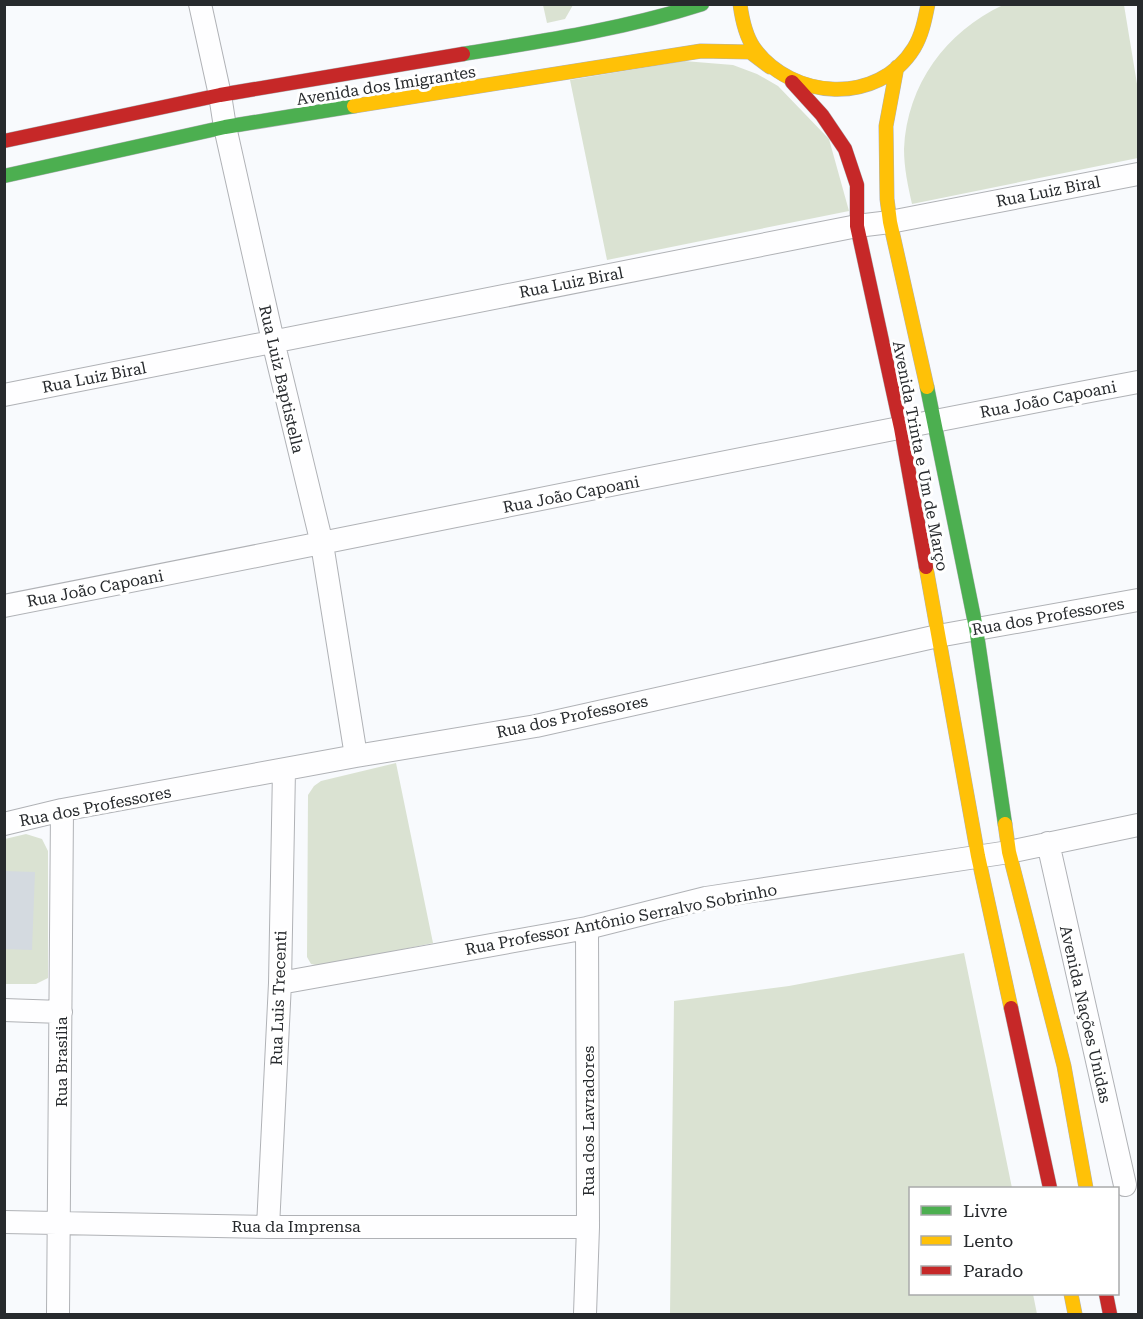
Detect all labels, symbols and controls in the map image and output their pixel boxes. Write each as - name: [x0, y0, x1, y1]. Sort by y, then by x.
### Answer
- street label: Avenida dos Imigrantes: [295, 62, 477, 109]
- street label: Rua Luiz Biral: [994, 172, 1102, 211]
- street label: Rua Luiz Biral: [517, 263, 625, 302]
- street label: Rua Luiz Baptistella: [255, 303, 308, 455]
- street label: Avenida Trinta e Um de Março: [889, 339, 952, 573]
- street label: Rua Luiz Biral: [40, 358, 148, 397]
- street label: Rua João Capoani: [978, 377, 1118, 422]
- street label: Rua João Capoani: [501, 472, 641, 517]
- street label: Rua João Capoani: [25, 566, 165, 611]
- street label: Rua dos Professores: [970, 594, 1126, 639]
- street label: Rua dos Professores: [495, 691, 650, 742]
- street label: Rua dos Professores: [18, 782, 173, 831]
- street label: Rua Professor Antônio Serralvo Sobrinho: [463, 880, 779, 959]
- street label: Avenida Nações Unidas: [1056, 924, 1115, 1105]
- street label: Rua Luis Trecenti: [267, 930, 290, 1066]
- street label: Rua Brasília: [52, 1016, 71, 1107]
- street label: Rua dos Lavradores: [579, 1045, 598, 1196]
- legend: [909, 1187, 1119, 1295]
- text: Livre: [963, 1200, 1008, 1221]
- street label: Rua da Imprensa: [231, 1217, 361, 1236]
- text: Lento: [963, 1230, 1013, 1251]
- text: Parado: [963, 1260, 1023, 1281]

